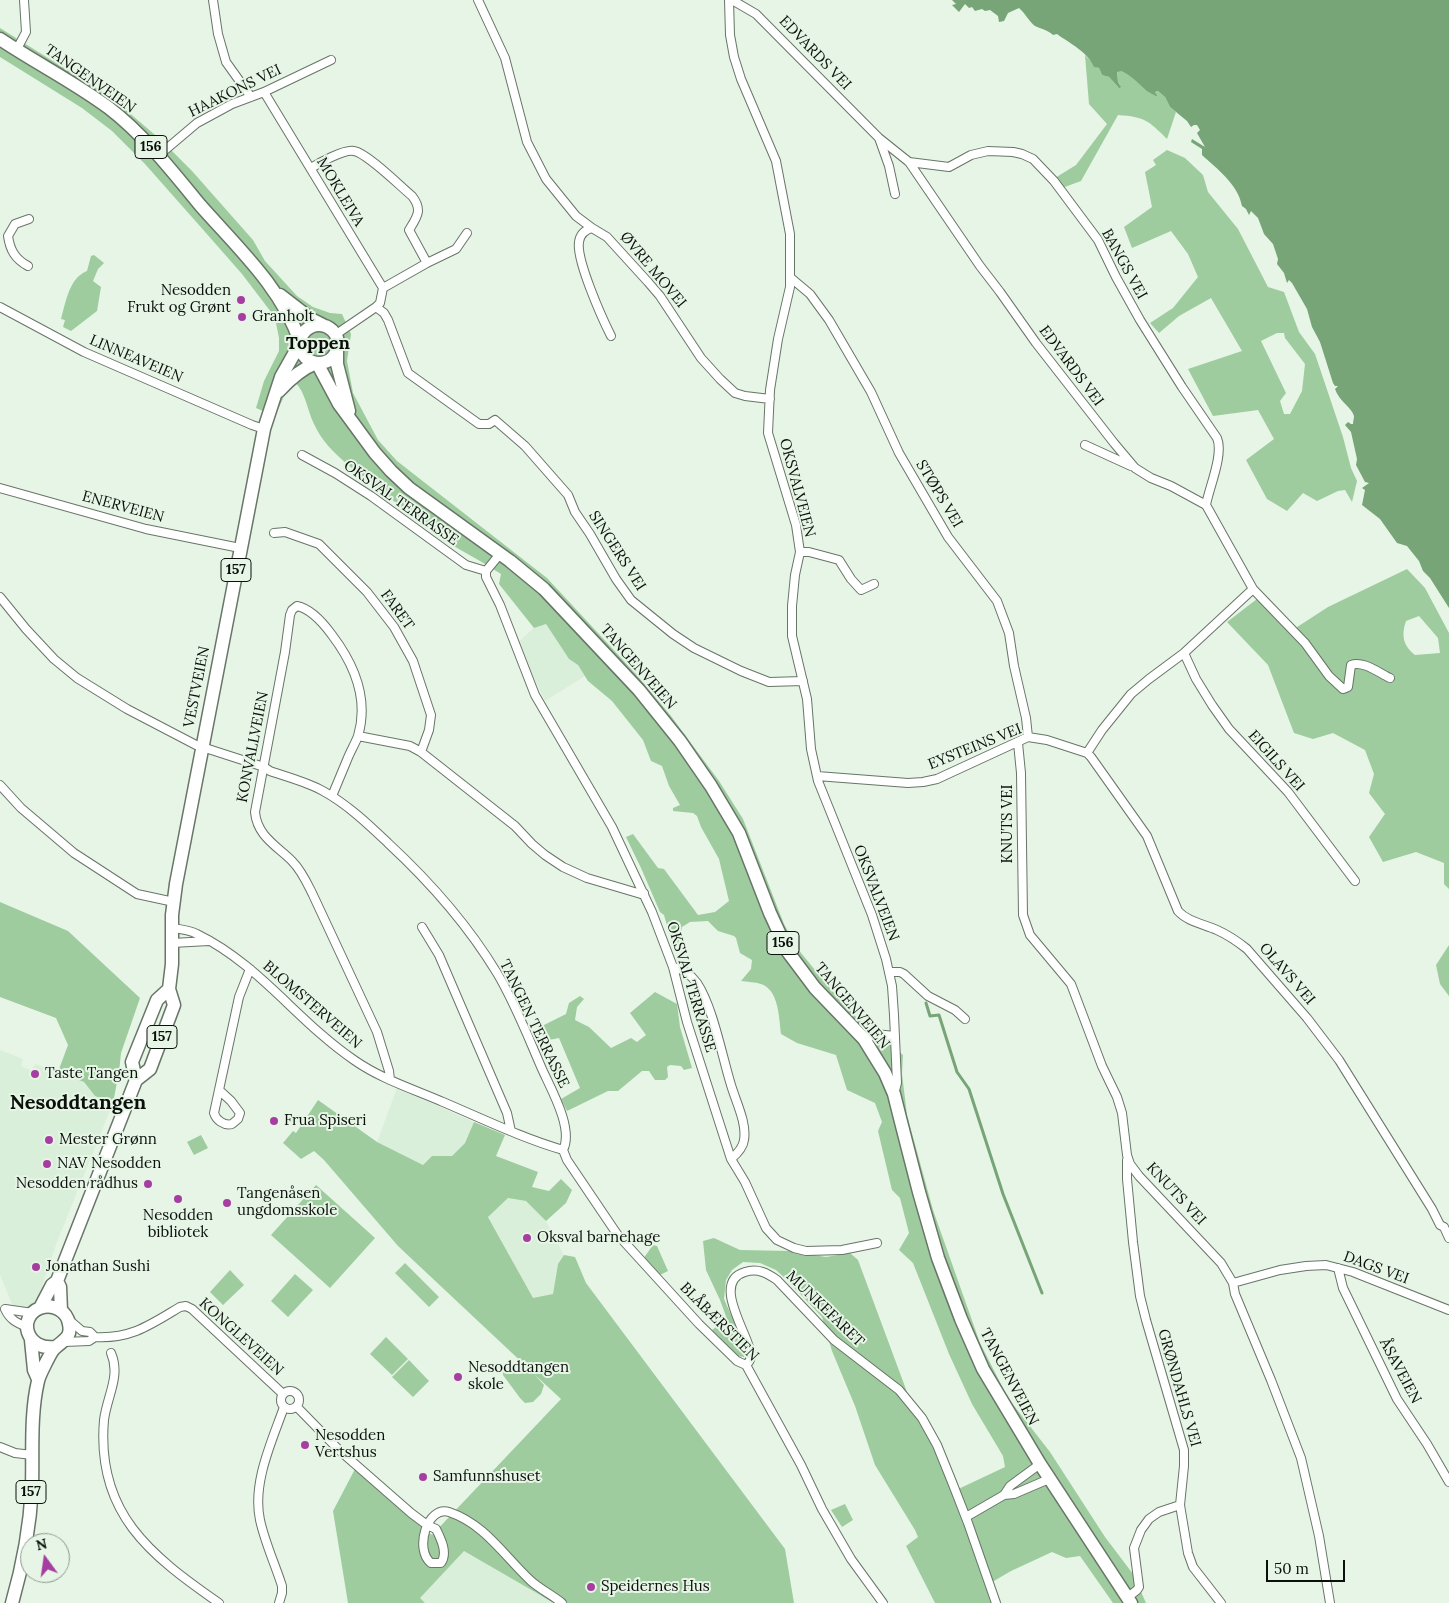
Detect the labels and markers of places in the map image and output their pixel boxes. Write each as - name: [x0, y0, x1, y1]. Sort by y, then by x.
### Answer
- place label: Nesodden Frukt og Grønt: [127, 282, 231, 317]
- marker: Nesodden Frukt og Grønt: [235, 294, 247, 306]
- place label: Granholt: [252, 308, 314, 326]
- marker: Granholt: [236, 311, 248, 323]
- place label: Taste Tangen: [45, 1065, 138, 1083]
- marker: Taste Tangen: [29, 1068, 41, 1080]
- place label: Frua Spiseri: [284, 1112, 367, 1130]
- marker: Frua Spiseri: [268, 1115, 280, 1127]
- place label: Mester Grønn: [59, 1131, 157, 1149]
- marker: Mester Grønn: [43, 1134, 55, 1146]
- place label: NAV Nesodden: [57, 1155, 161, 1173]
- marker: NAV Nesodden: [41, 1158, 53, 1170]
- place label: Nesodden rådhus: [16, 1175, 138, 1193]
- marker: Nesodden rådhus: [142, 1178, 154, 1190]
- place label: Tangenåsen ungdomsskole: [237, 1185, 337, 1220]
- marker: Nesodden bibliotek: [172, 1193, 184, 1205]
- marker: Tangenåsen ungdomsskole: [221, 1197, 233, 1209]
- place label: Nesodden bibliotek: [143, 1207, 213, 1242]
- place label: Oksval barnehage: [537, 1229, 660, 1247]
- marker: Oksval barnehage: [521, 1232, 533, 1244]
- place label: Jonathan Sushi: [46, 1258, 150, 1276]
- marker: Jonathan Sushi: [30, 1261, 42, 1273]
- place label: Nesoddtangen skole: [468, 1359, 569, 1394]
- marker: Nesoddtangen skole: [452, 1371, 464, 1383]
- place label: Nesodden Vertshus: [315, 1427, 385, 1462]
- marker: Nesodden Vertshus: [299, 1439, 311, 1451]
- place label: Samfunnshuset: [433, 1468, 541, 1486]
- marker: Samfunnshuset: [417, 1471, 429, 1483]
- place label: Speidernes Hus: [601, 1578, 710, 1596]
- marker: Speidernes Hus: [585, 1581, 597, 1593]

